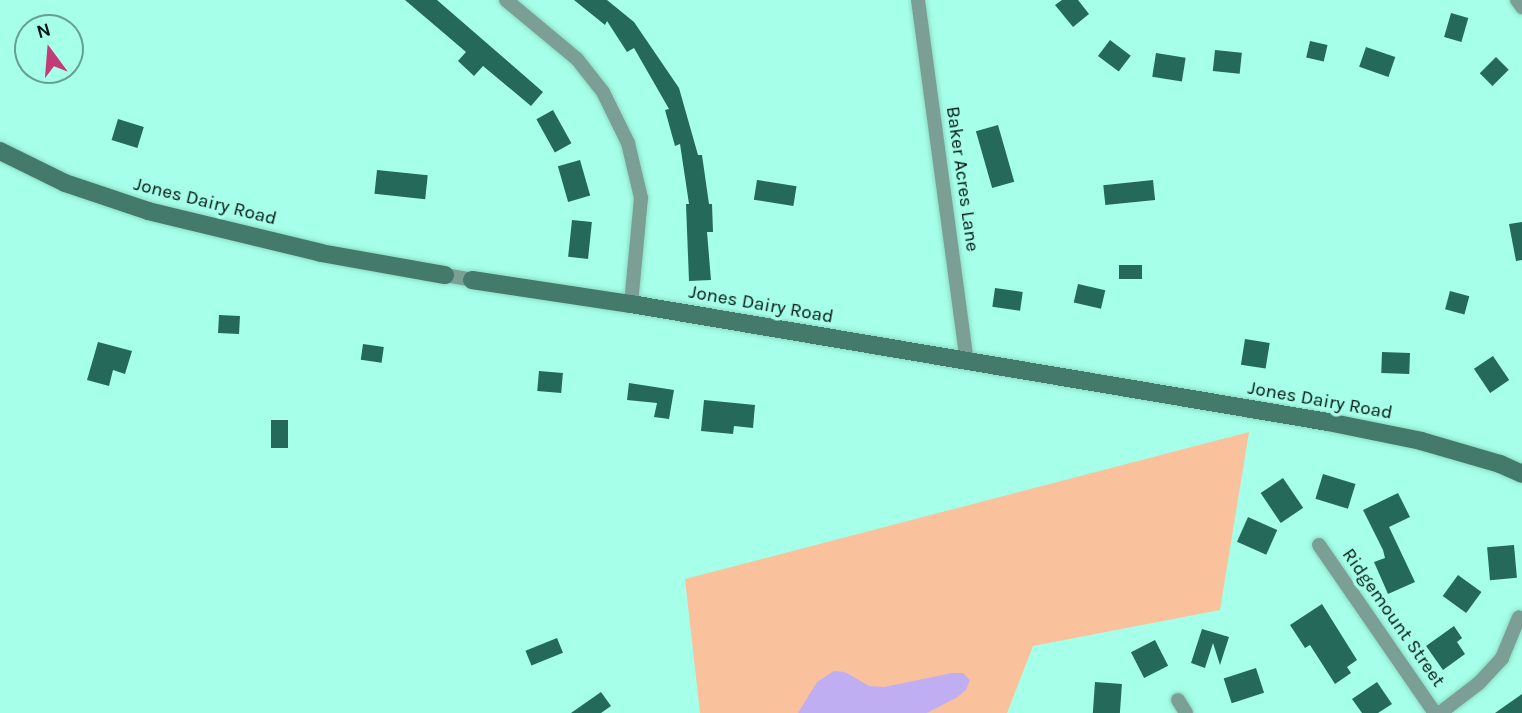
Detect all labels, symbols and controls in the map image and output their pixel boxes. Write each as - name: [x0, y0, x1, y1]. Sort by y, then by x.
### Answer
- north arrow: [14, 14, 84, 84]
- text: N: [34, 18, 53, 43]
- street label: Baker Acres Lane: [941, 105, 983, 253]
- street label: Jones Dairy Road: [131, 173, 279, 231]
- street label: Jones Dairy Road: [687, 281, 835, 329]
- street label: Jones Dairy Road: [1246, 377, 1394, 425]
- street label: Ridgemount Street: [1337, 544, 1449, 692]

